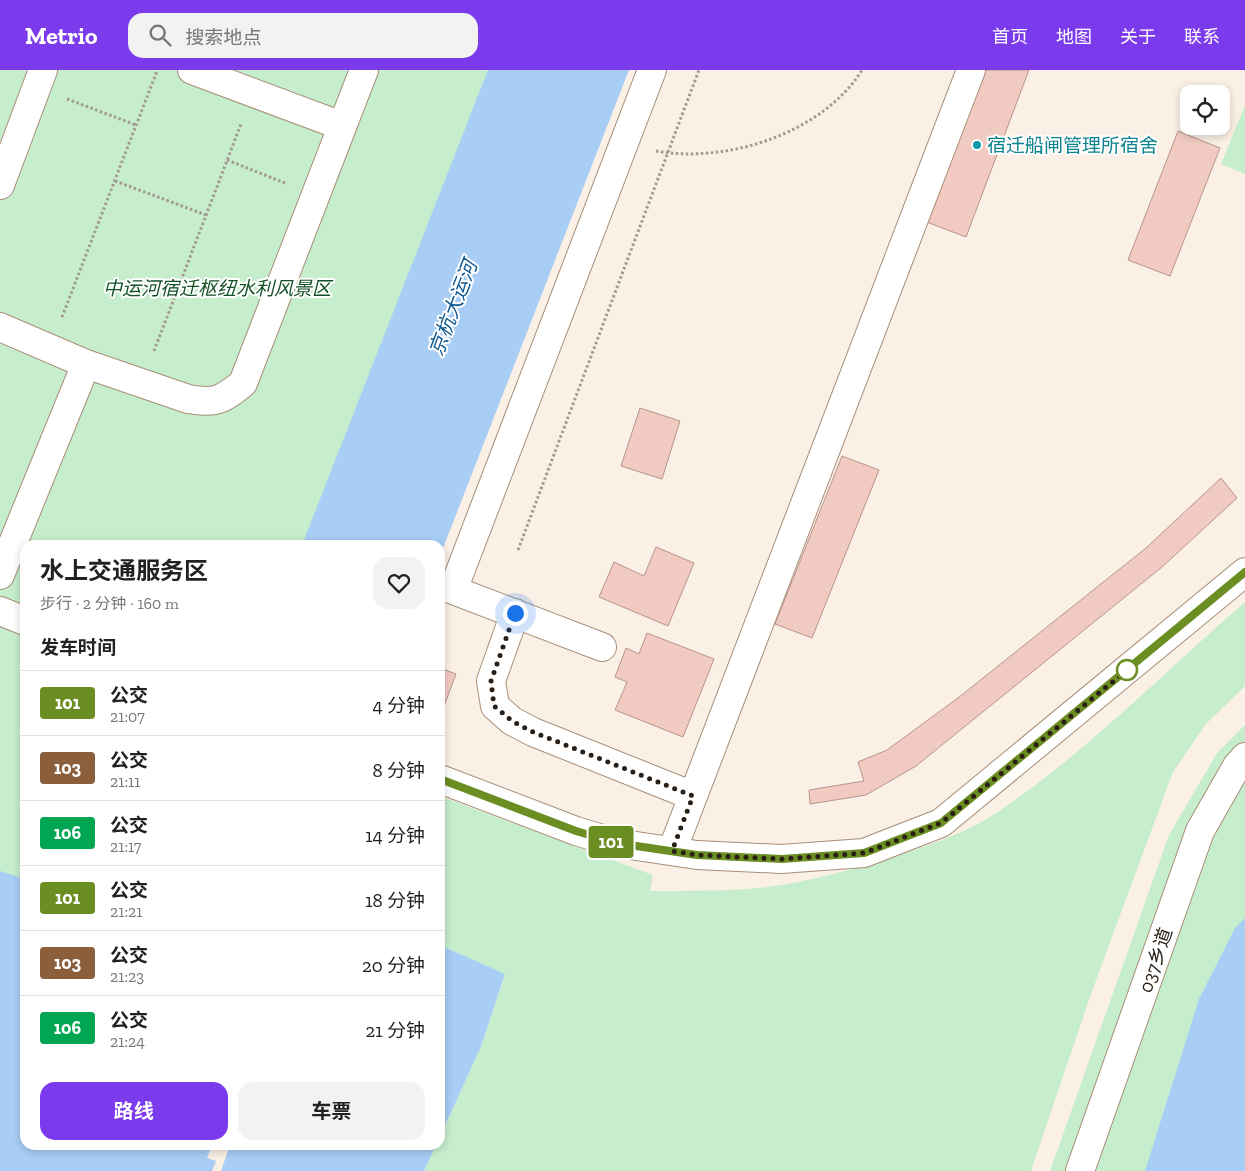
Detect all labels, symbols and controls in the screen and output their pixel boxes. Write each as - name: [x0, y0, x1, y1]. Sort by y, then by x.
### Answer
- search box: [128, 13, 478, 58]
- text: Metrio: [25, 21, 98, 50]
- icon: search: [146, 21, 174, 49]
- text: 搜索地点: [186, 26, 262, 49]
- text: 首页: [992, 26, 1028, 48]
- text: 地图: [1056, 26, 1092, 48]
- text: 关于: [1120, 26, 1156, 48]
- text: 联系: [1184, 26, 1220, 48]
- map controls: [1180, 85, 1230, 135]
- button: locate: [1180, 85, 1230, 135]
- place label: 宿迁船闸管理所宿舍: [987, 134, 1158, 157]
- marker: 宿迁船闸管理所宿舍: [971, 139, 983, 151]
- water label: 京杭大运河: [424, 253, 484, 359]
- park label: 中运河宿迁枢纽水利风景区: [103, 277, 334, 300]
- text: 水上交通服务区: [40, 556, 208, 585]
- button: heart: [373, 557, 425, 609]
- text: 步行 · 2 分钟 · 160 m: [40, 594, 179, 613]
- your location: [503, 601, 528, 626]
- text: 发车时间: [40, 636, 116, 659]
- unlabelled marker: [1116, 659, 1138, 681]
- text: 公交: [110, 684, 148, 707]
- text: 101: [55, 692, 80, 714]
- text: 4 分钟: [372, 694, 425, 717]
- text: 21:07: [110, 707, 145, 726]
- text: 公交: [110, 749, 148, 772]
- text: 103: [54, 757, 81, 779]
- text: 8 分钟: [372, 759, 425, 782]
- text: 21:11: [110, 772, 140, 791]
- text: 公交: [110, 814, 148, 837]
- text: 106: [54, 822, 81, 844]
- text: 14 分钟: [365, 824, 425, 847]
- line badge: 101: [582, 826, 640, 858]
- text: 101: [599, 831, 623, 853]
- text: 21:17: [110, 837, 141, 856]
- text: 公交: [110, 879, 148, 902]
- text: 101: [55, 887, 80, 909]
- text: 18 分钟: [365, 889, 425, 912]
- text: 21:21: [110, 902, 142, 921]
- street label: 037乡道: [1134, 925, 1177, 996]
- text: 公交: [110, 944, 148, 967]
- text: 103: [54, 952, 81, 974]
- text: 20 分钟: [362, 954, 425, 977]
- text: 21:23: [110, 967, 144, 986]
- text: 公交: [110, 1009, 148, 1032]
- text: 106: [54, 1017, 81, 1039]
- text: 21 分钟: [366, 1019, 425, 1042]
- text: 21:24: [110, 1032, 145, 1051]
- button: 路线: [40, 1082, 228, 1140]
- button: 车票: [238, 1082, 425, 1140]

